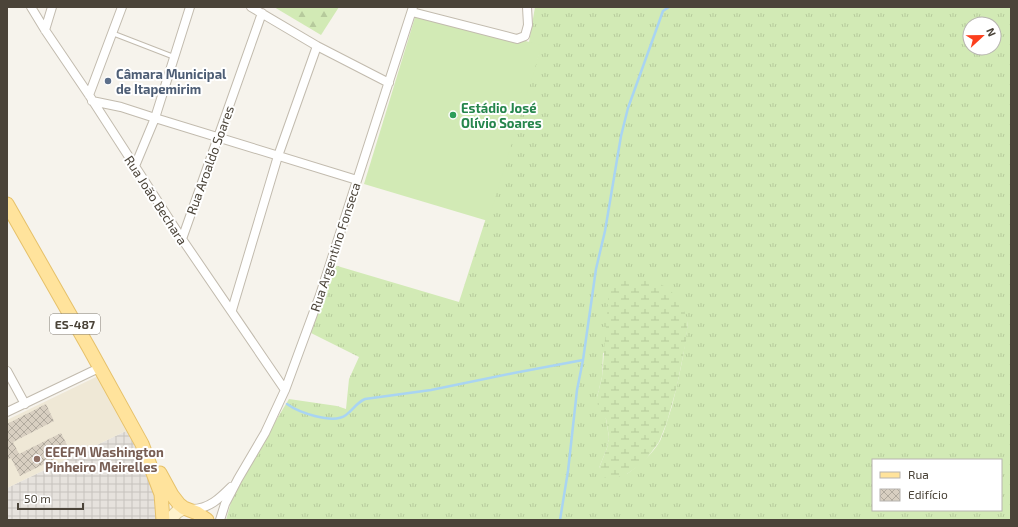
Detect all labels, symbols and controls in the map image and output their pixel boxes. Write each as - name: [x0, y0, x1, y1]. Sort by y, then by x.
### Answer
- north arrow: [962, 16, 1002, 56]
- text: N: [984, 26, 999, 38]
- place label: Câmara Municipal de Itapemirim: [116, 66, 227, 97]
- marker: Câmara Municipal de Itapemirim: [103, 76, 113, 86]
- place label: Estádio José Olívio Soares: [461, 100, 542, 131]
- street label: Rua Aroaldo Soares: [183, 103, 237, 217]
- marker: Estádio José Olívio Soares: [448, 110, 458, 120]
- street label: Rua João Bechara: [121, 152, 191, 248]
- street label: Rua Argentino Fonseca: [307, 180, 363, 314]
- road number: ES-487: [50, 314, 100, 334]
- place label: EEEFM Washington Pinheiro Meirelles: [45, 444, 164, 475]
- marker: EEEFM Washington Pinheiro Meirelles: [32, 454, 42, 464]
- legend: [872, 459, 1002, 511]
- text: Rua: [908, 467, 929, 481]
- scale bar: [18, 485, 83, 511]
- text: Edifício: [908, 487, 948, 501]
- text: 50 m: [24, 491, 51, 505]

